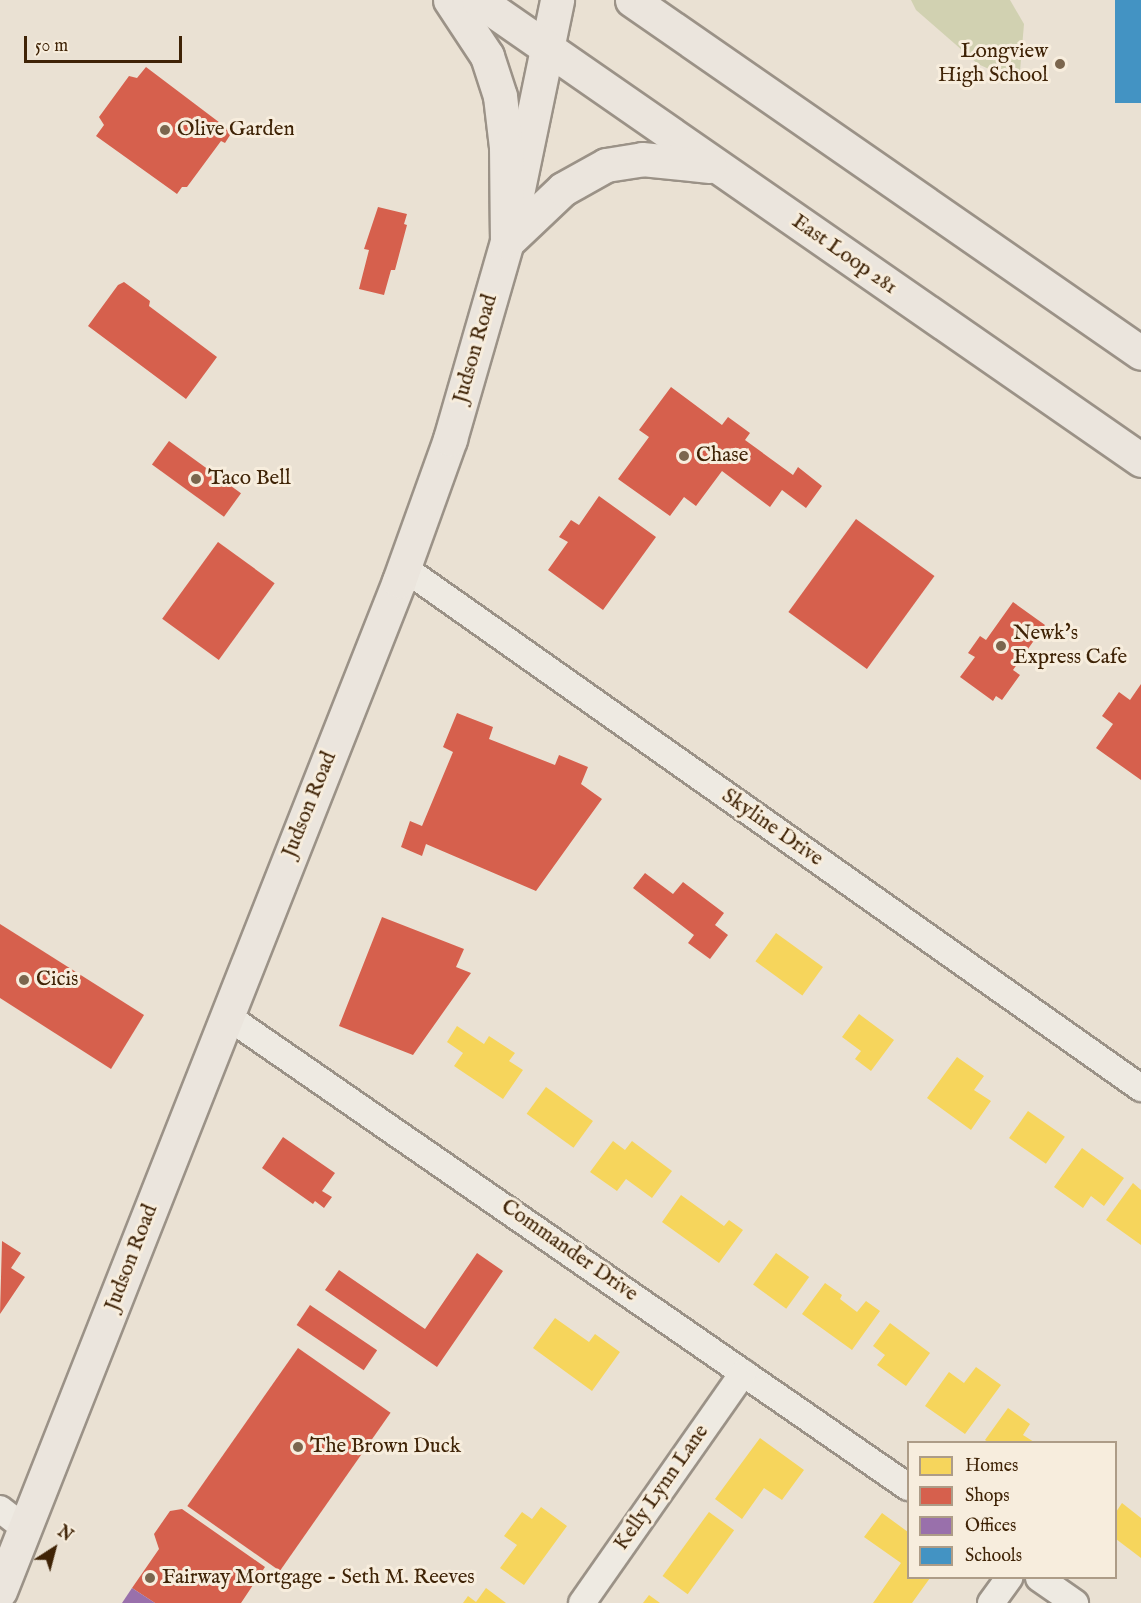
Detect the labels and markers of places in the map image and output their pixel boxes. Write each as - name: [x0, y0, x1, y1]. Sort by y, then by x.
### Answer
- place label: Longview High School: [938, 39, 1048, 89]
- marker: Longview High School: [1053, 57, 1067, 71]
- place label: Olive Garden: [177, 117, 295, 143]
- marker: Olive Garden: [158, 123, 172, 137]
- place label: Chase: [696, 443, 748, 469]
- marker: Chase: [677, 449, 691, 463]
- place label: Taco Bell: [208, 466, 291, 492]
- marker: Taco Bell: [189, 472, 203, 486]
- place label: Newk's Express Cafe: [1013, 621, 1127, 671]
- marker: Newk's Express Cafe: [994, 639, 1008, 653]
- place label: Cicis: [36, 967, 78, 993]
- marker: Cicis: [17, 973, 31, 987]
- place label: The Brown Duck: [310, 1434, 461, 1460]
- marker: The Brown Duck: [291, 1440, 305, 1454]
- place label: Fairway Mortgage - Seth M. Reeves: [162, 1565, 475, 1591]
- marker: Fairway Mortgage - Seth M. Reeves: [143, 1571, 157, 1585]

